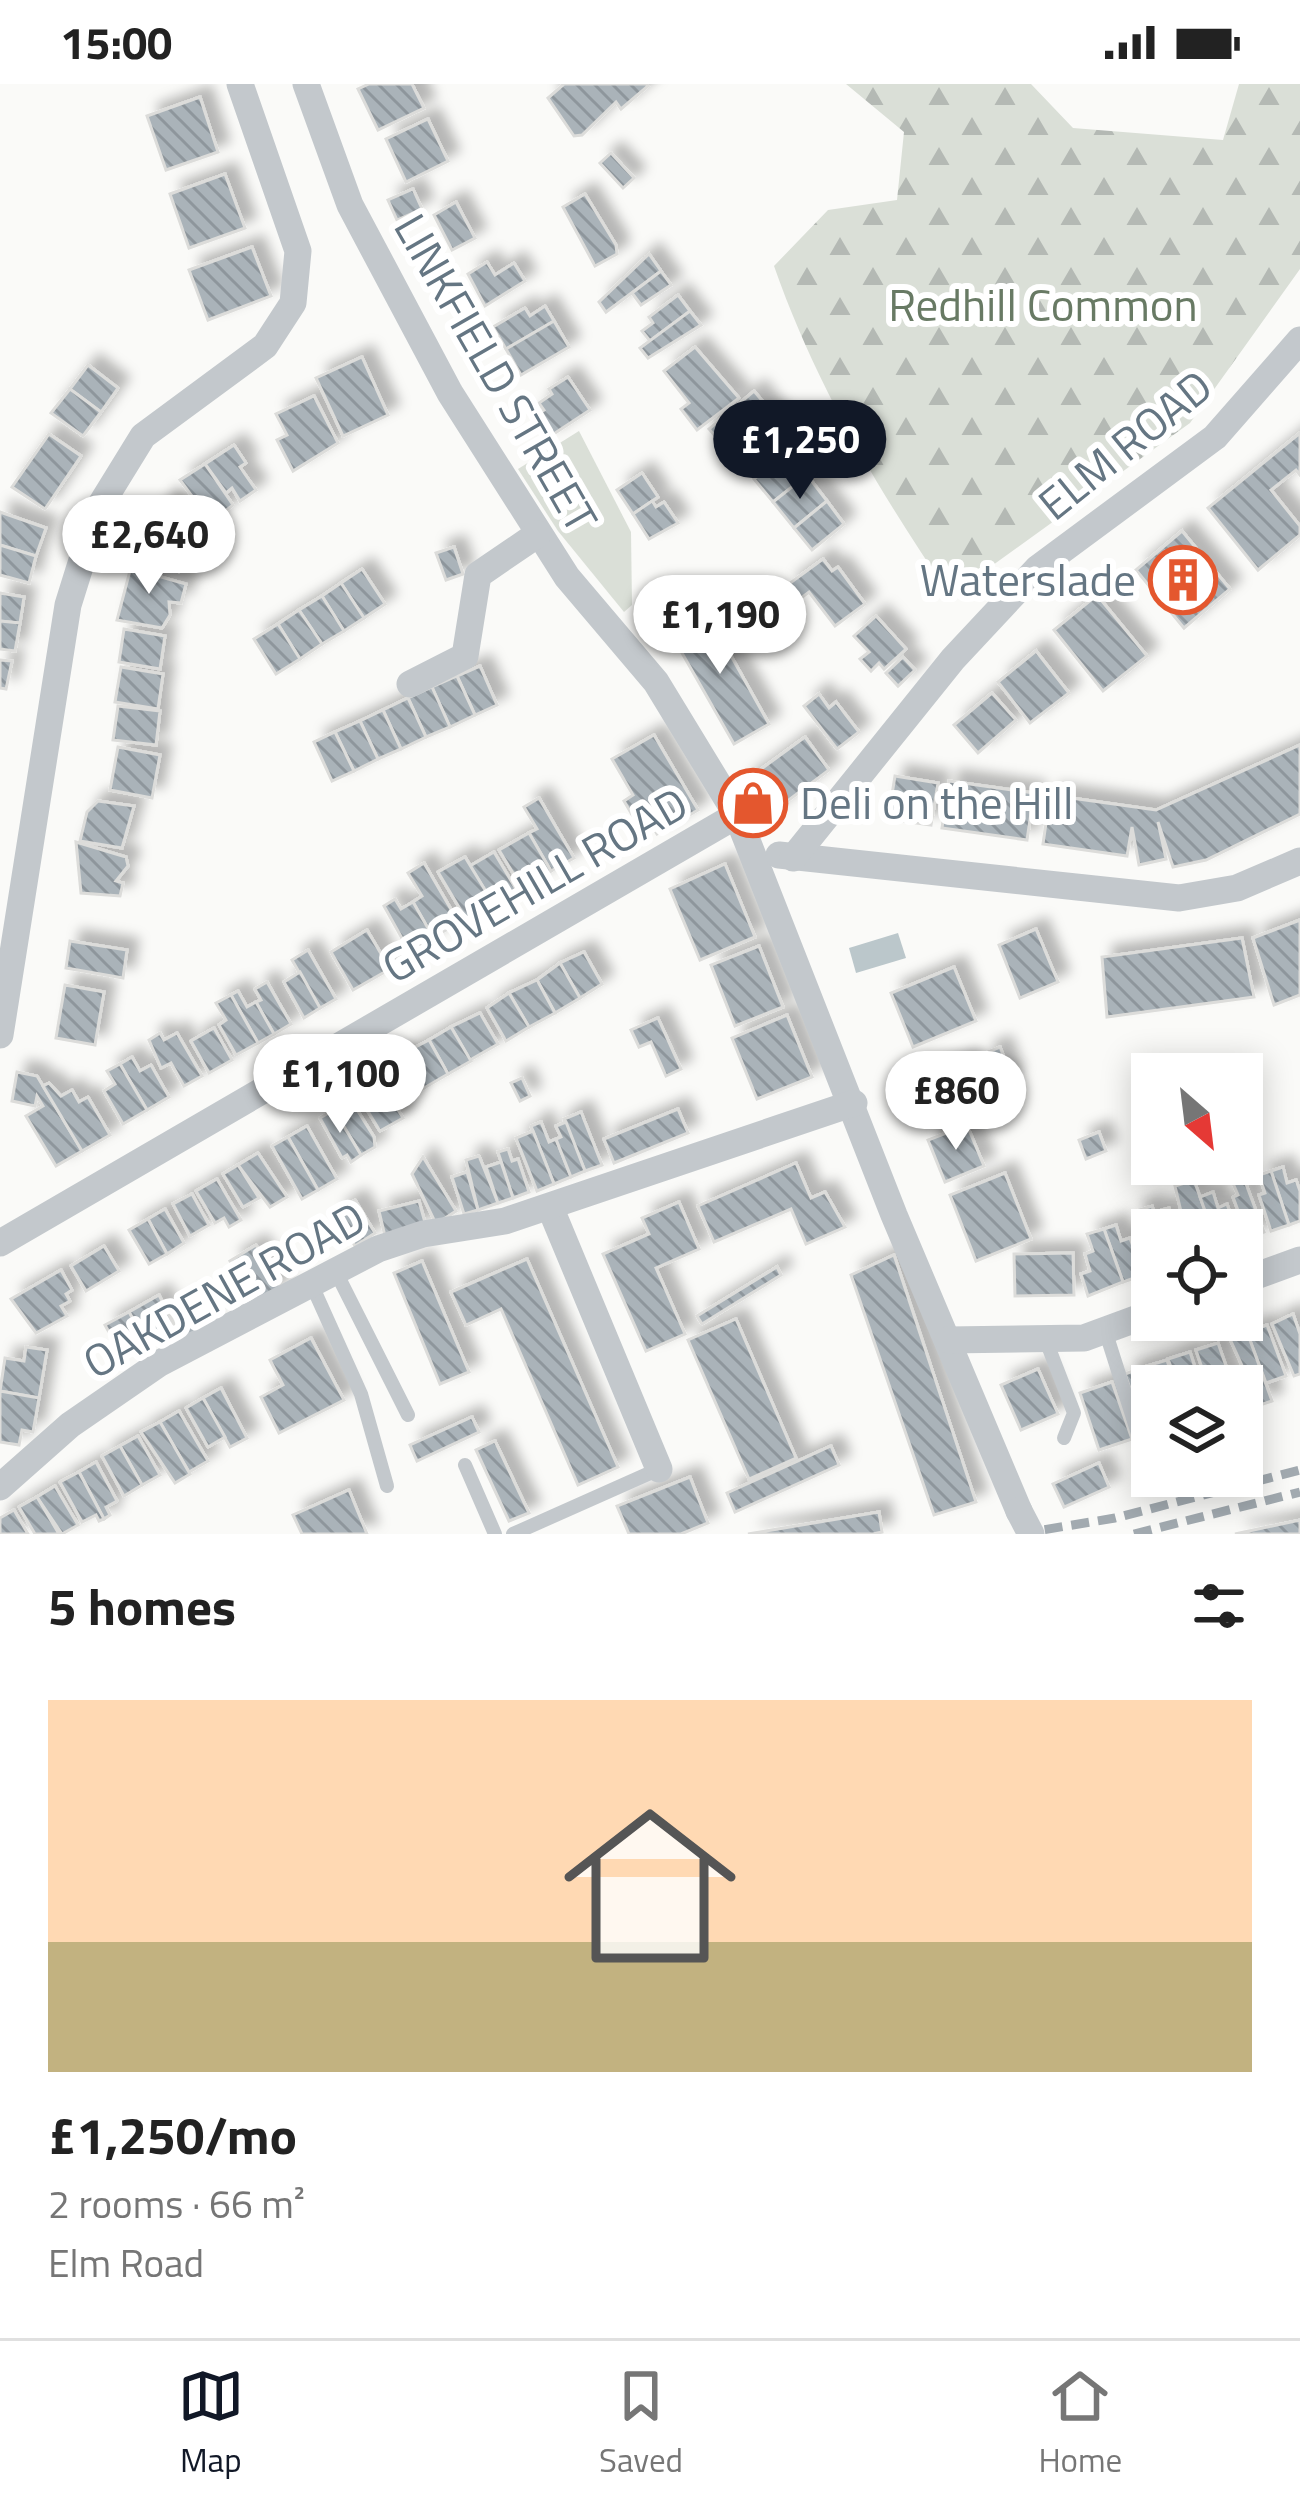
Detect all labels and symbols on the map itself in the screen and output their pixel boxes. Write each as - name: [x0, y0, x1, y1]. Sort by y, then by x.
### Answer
- street label: LINKFIELD STREET: [378, 200, 616, 545]
- park label: Redhill Common: [888, 270, 1198, 338]
- street label: ELM ROAD: [1023, 353, 1226, 536]
- pin: £1,250: [702, 400, 898, 502]
- pin: £2,640: [51, 495, 247, 597]
- place label: Waterslade: [920, 545, 1136, 613]
- building icon: Waterslade: [1148, 545, 1218, 615]
- pin: £1,190: [622, 575, 818, 677]
- shop icon: Deli on the Hill: [718, 768, 788, 838]
- place label: Deli on the Hill: [800, 768, 1073, 836]
- street label: GROVEHILL ROAD: [369, 769, 700, 999]
- pin: £1,100: [242, 1034, 438, 1136]
- pin: £860: [885, 1051, 1027, 1153]
- north arrow: [1131, 1053, 1263, 1185]
- street label: OAKDENE ROAD: [70, 1183, 377, 1395]

